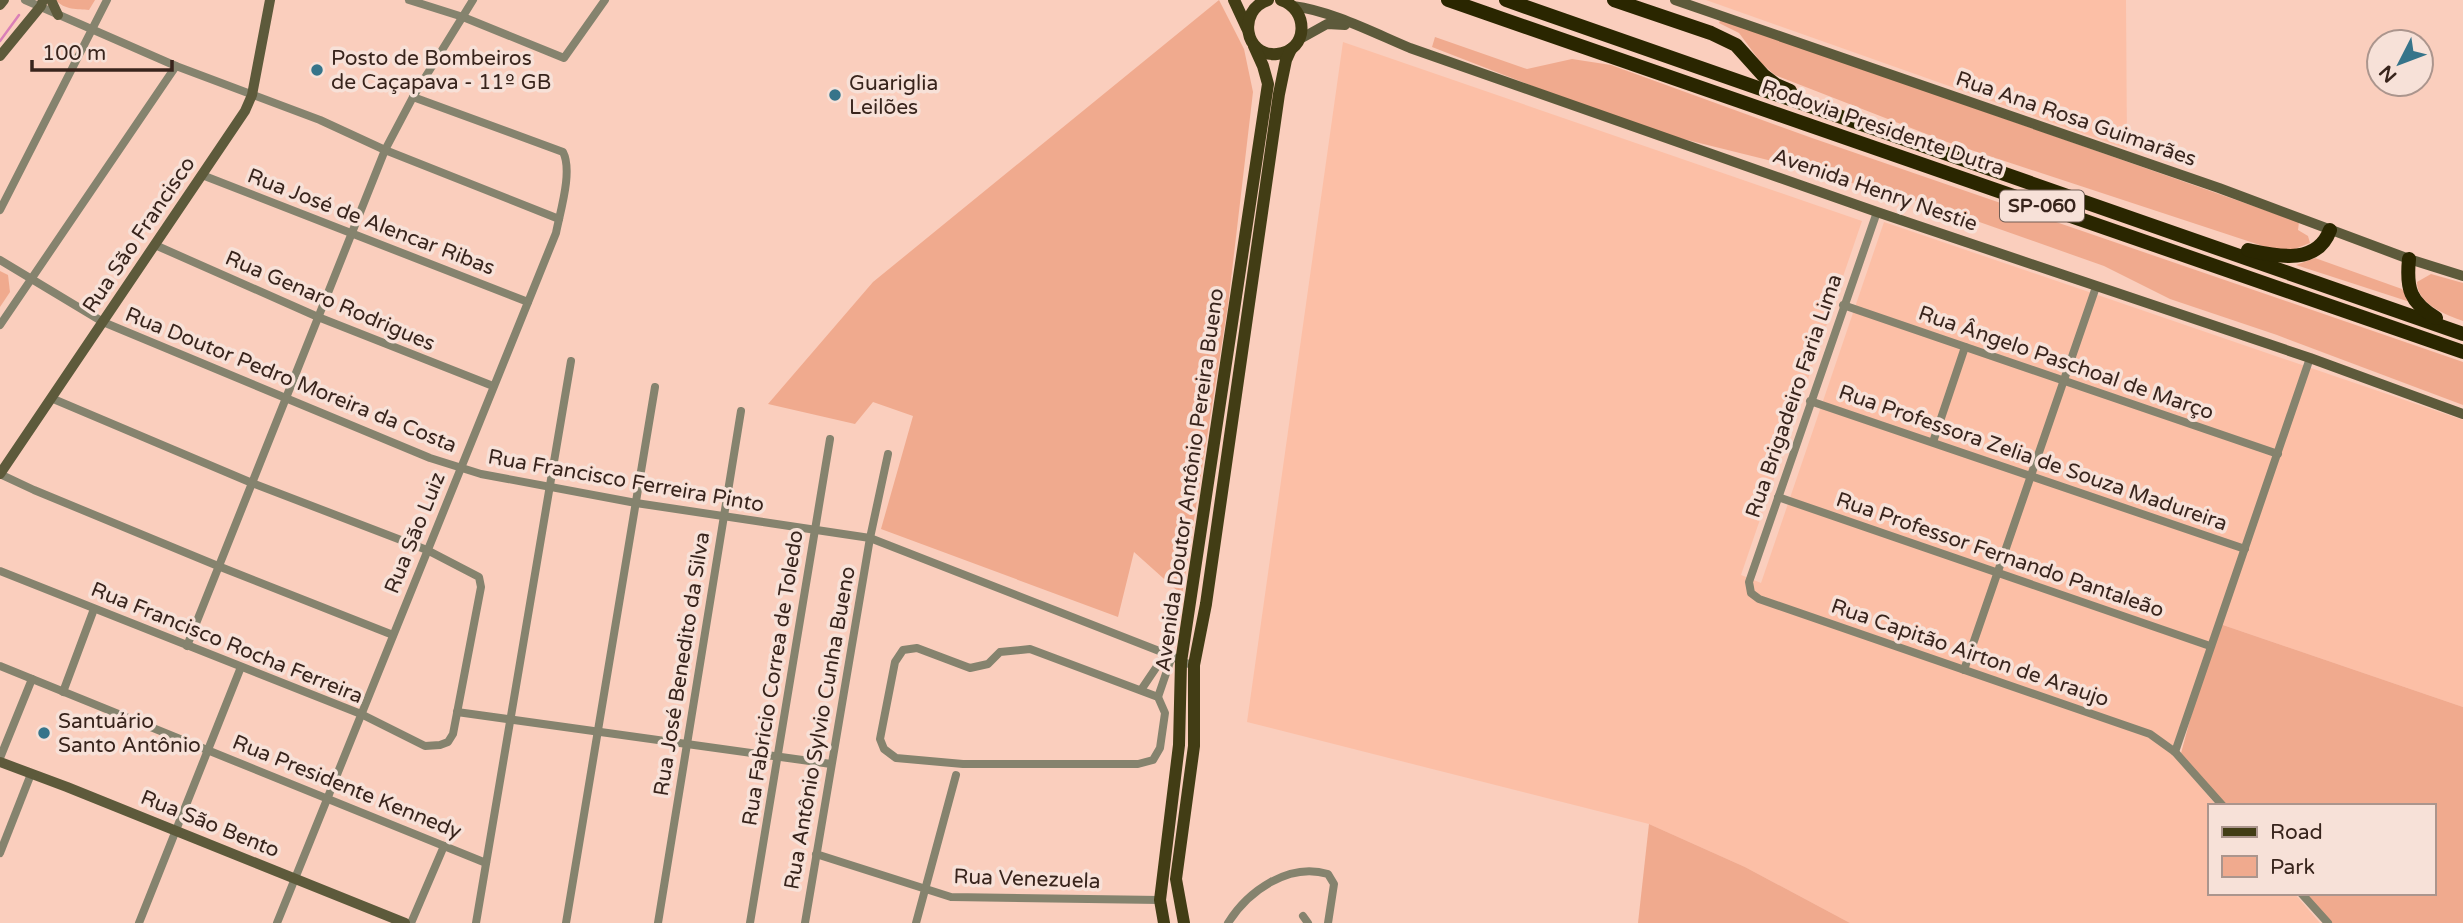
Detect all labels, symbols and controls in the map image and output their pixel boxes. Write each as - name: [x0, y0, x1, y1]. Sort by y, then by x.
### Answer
- scale bar: [32, 28, 172, 72]
- north arrow: [2365, 28, 2435, 98]
- text: 100 m: [42, 41, 106, 66]
- place label: Posto de Bombeiros de Caçapava - 11º GB: [331, 46, 551, 95]
- text: N: [2375, 61, 2401, 87]
- marker: Posto de Bombeiros de Caçapava - 11º GB: [309, 62, 325, 78]
- street label: Rua Ana Rosa Guimarães: [1953, 66, 2199, 172]
- place label: Guariglia Leilões: [849, 71, 938, 120]
- street label: Rodovia Presidente Dutra: [1758, 75, 2008, 181]
- marker: Guariglia Leilões: [827, 87, 843, 103]
- street label: Avenida Henry Nestie: [1769, 143, 1981, 237]
- street label: Rua São Francisco: [77, 152, 201, 318]
- street label: Rua José de Alencar Ribas: [244, 163, 498, 281]
- road number: SP-060: [2000, 190, 2084, 222]
- street label: Rua Genaro Rodrigues: [221, 245, 439, 357]
- street label: Rua Brigadeiro Faria Lima: [1741, 271, 1847, 521]
- street label: Avenida Doutor Antônio Pereira Bueno: [1151, 287, 1229, 673]
- street label: Rua Ângelo Paschoal de Março: [1915, 301, 2217, 425]
- street label: Rua Doutor Pedro Moreira da Costa: [122, 302, 460, 458]
- street label: Rua Professora Zelia de Souza Madureira: [1835, 380, 2231, 536]
- street label: Rua Francisco Ferreira Pinto: [486, 444, 766, 518]
- street label: Rua São Luiz: [379, 469, 451, 597]
- street label: Rua Professor Fernando Pantaleão: [1833, 487, 2167, 623]
- street label: Rua Fabricio Correa de Toledo: [737, 528, 809, 828]
- street label: Rua José Benedito da Silva: [649, 530, 715, 798]
- street label: Rua Antônio Sylvio Cunha Bueno: [779, 564, 861, 892]
- street label: Rua Francisco Rocha Ferreira: [87, 577, 367, 709]
- street label: Rua Capitão Airton de Araujo: [1828, 594, 2112, 712]
- place label: Santuário Santo Antônio: [58, 709, 201, 758]
- marker: Santuário Santo Antônio: [36, 725, 52, 741]
- street label: Rua Presidente Kennedy: [229, 730, 465, 844]
- street label: Rua São Bento: [137, 785, 283, 863]
- legend: [2208, 804, 2435, 895]
- text: Road: [2270, 820, 2323, 845]
- text: Park: [2270, 855, 2315, 880]
- street label: Rua Venezuela: [953, 864, 1101, 894]

